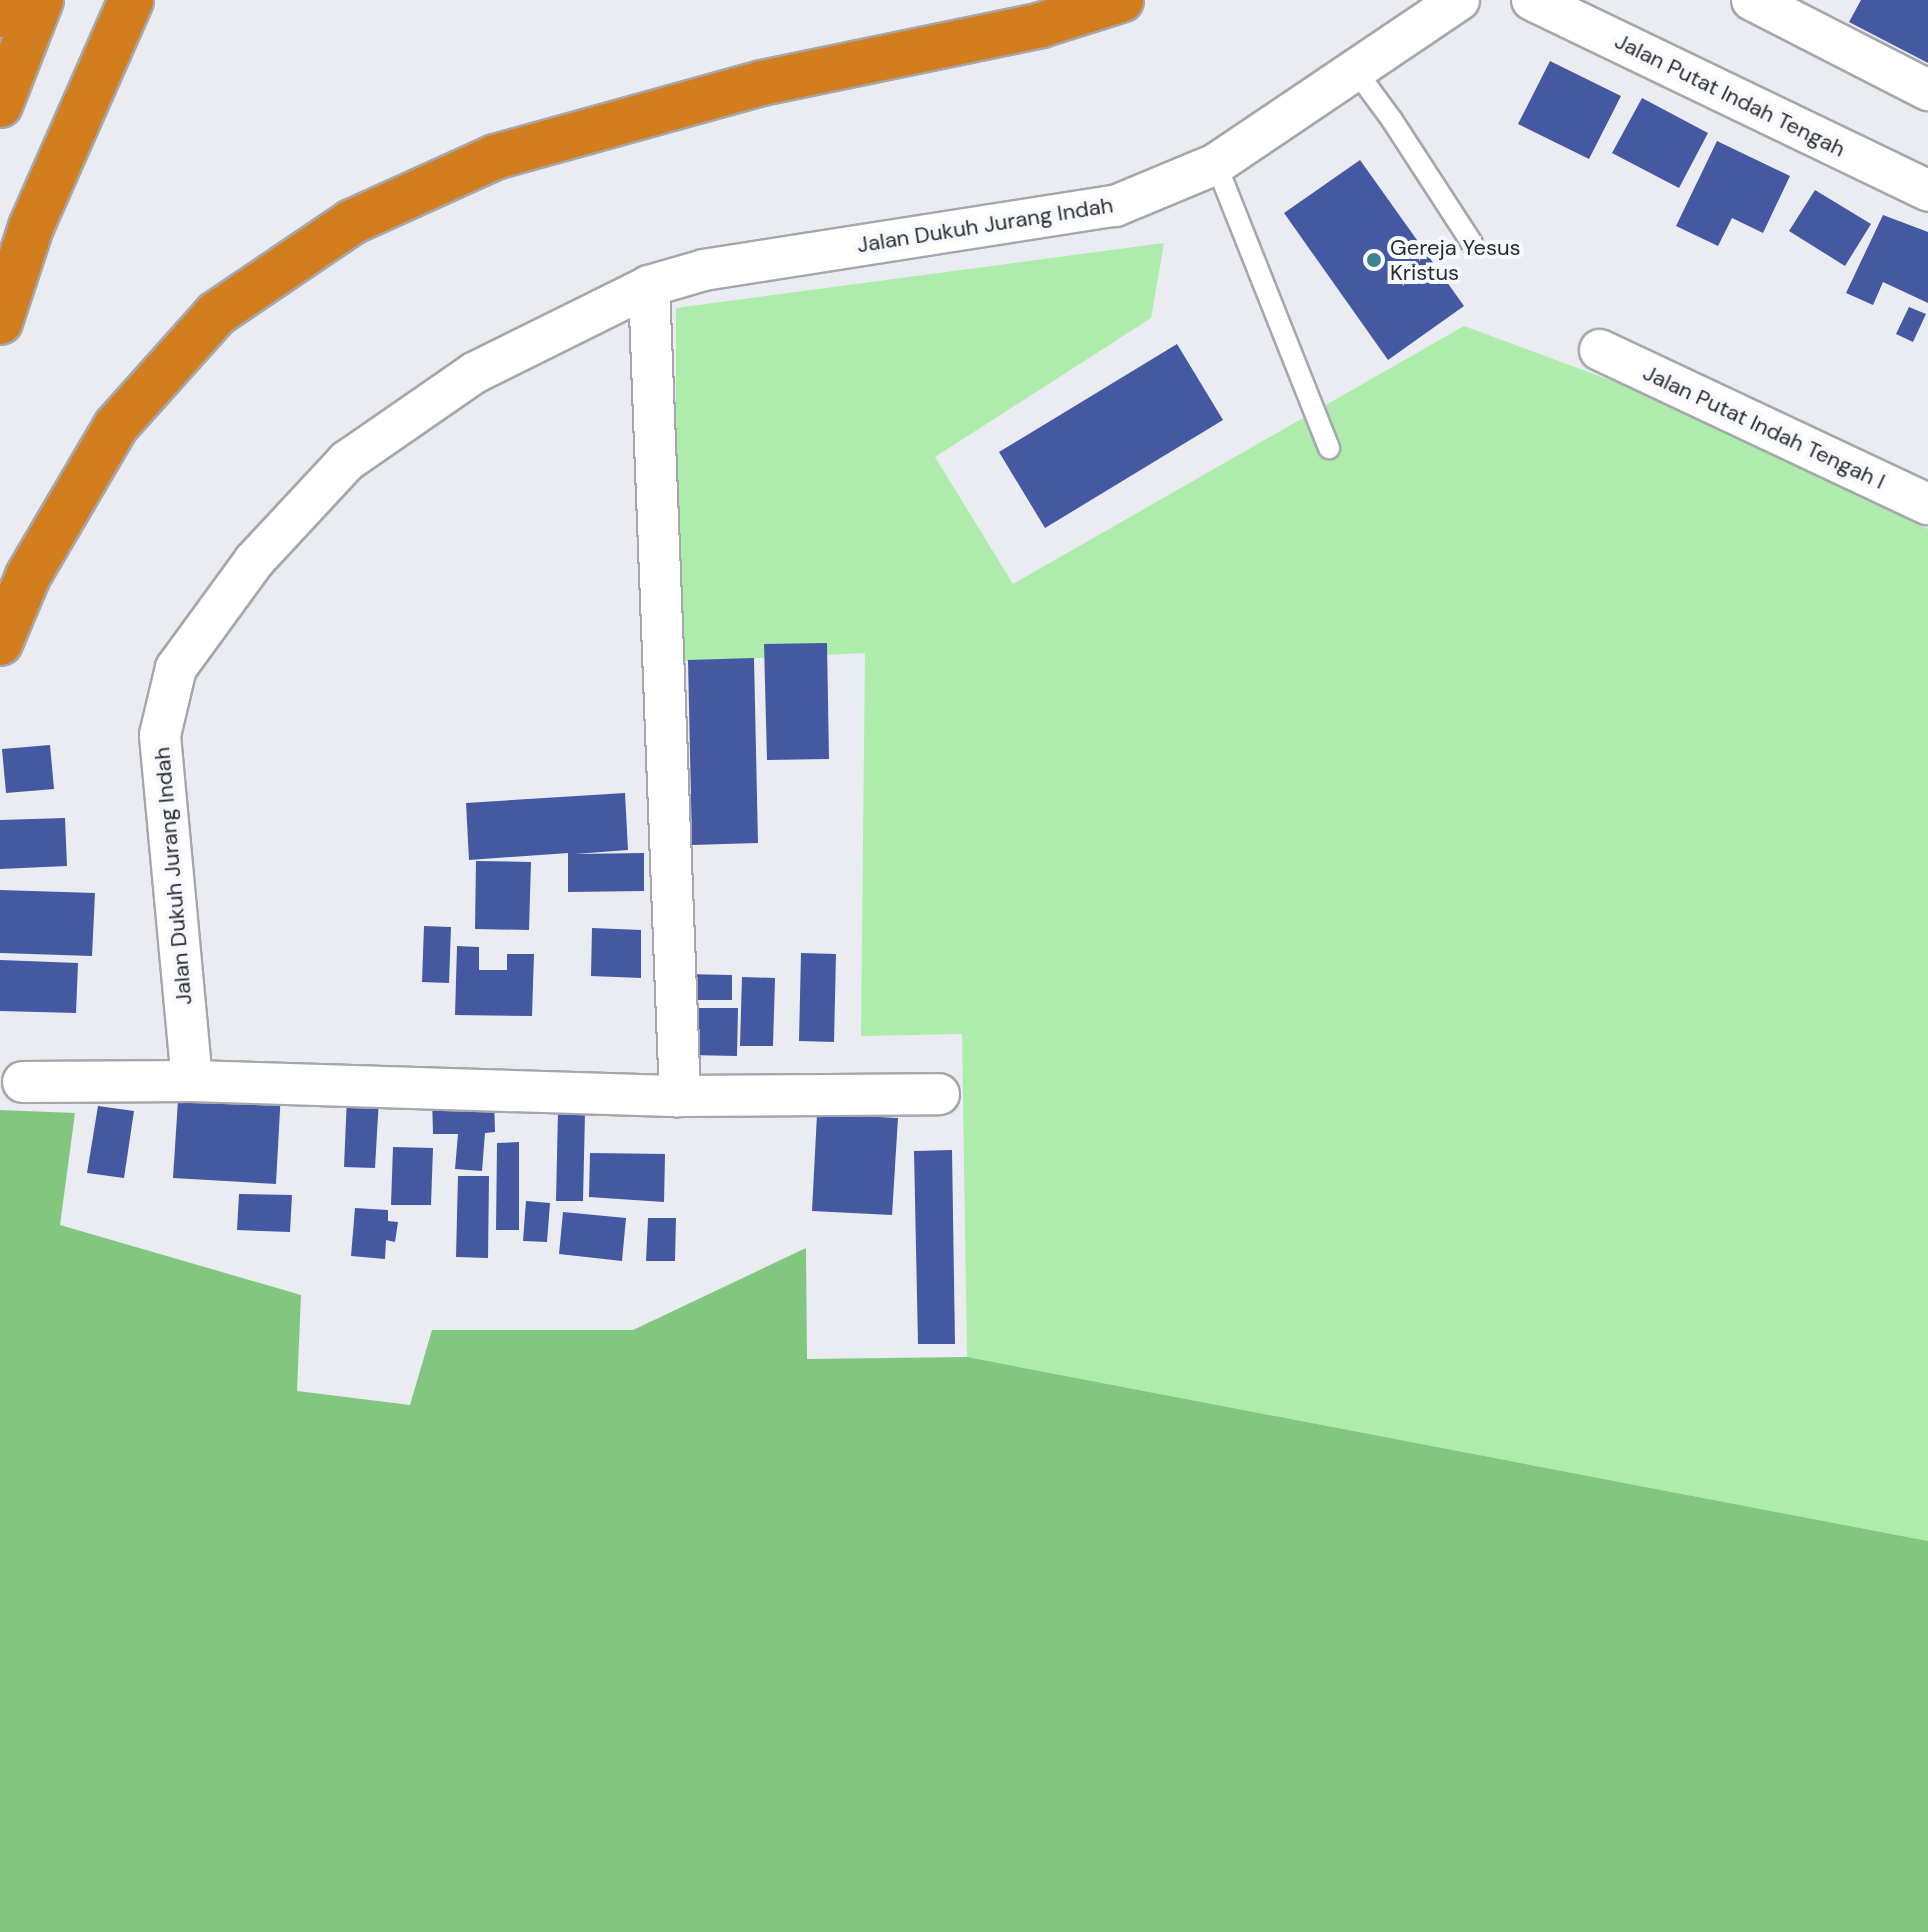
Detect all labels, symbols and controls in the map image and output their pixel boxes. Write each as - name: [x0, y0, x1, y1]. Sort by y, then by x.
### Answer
- street label: Jalan Putat Indah Tengah: [1611, 28, 1849, 162]
- street label: Jalan Dukuh Jurang Indah: [855, 192, 1115, 258]
- place label: Gereja Yesus Kristus: [1390, 234, 1521, 286]
- marker: Gereja Yesus Kristus: [1365, 251, 1383, 269]
- street label: Jalan Putat Indah Tengah I: [1639, 359, 1889, 495]
- street label: Jalan Dukuh Jurang Indah: [149, 746, 197, 1006]

